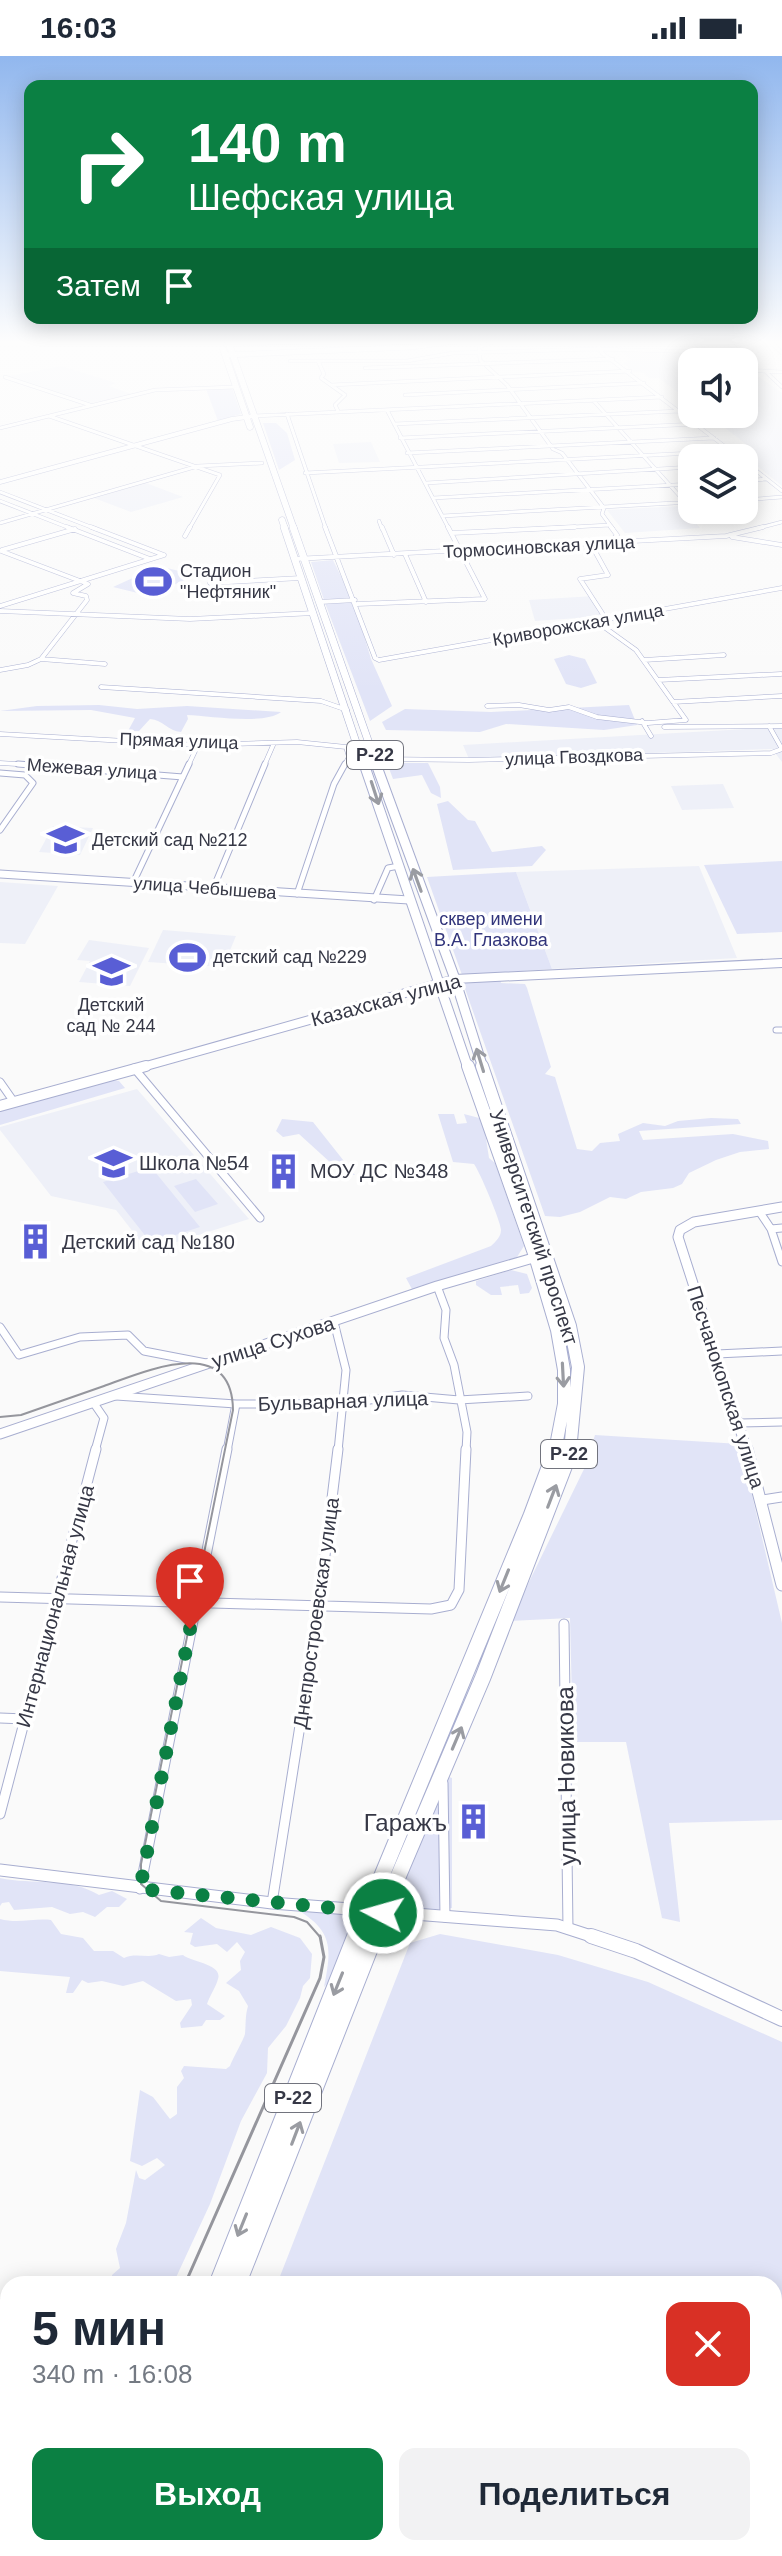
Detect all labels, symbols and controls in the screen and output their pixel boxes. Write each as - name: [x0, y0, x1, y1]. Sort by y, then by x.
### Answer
- text: 16:03: [40, 11, 117, 44]
- text: 140 m: [188, 111, 347, 174]
- icon: right: [56, 112, 160, 216]
- text: Шефская улица: [188, 177, 454, 218]
- icon: arrive: [157, 264, 201, 308]
- text: Затем: [56, 269, 141, 302]
- map controls: [678, 348, 758, 524]
- button: sound: [678, 348, 758, 428]
- button: layers: [678, 444, 758, 524]
- street label: Тормосиновская улица: [443, 532, 636, 562]
- place label: Стадион "Нефтяник": [180, 561, 276, 602]
- sports icon: Стадион "Нефтяник": [135, 562, 173, 600]
- street label: Криворожская улица: [491, 600, 666, 650]
- street label: Прямая улица: [119, 729, 240, 753]
- road number: Р-22: [347, 741, 403, 769]
- street label: улица Гвоздкова: [505, 745, 644, 769]
- street label: Межевая улица: [26, 754, 159, 784]
- one-way arrow: [368, 781, 383, 806]
- school or university icon: Детский сад №212: [47, 821, 85, 859]
- place label: Детский сад №212: [92, 830, 248, 850]
- one-way arrow: [409, 868, 423, 893]
- street label: улица Чебышева: [133, 873, 278, 903]
- park label: сквер имени В.А. Глазкова: [434, 909, 549, 950]
- sports icon: детский сад №229: [168, 938, 206, 976]
- place label: детский сад №229: [213, 947, 367, 967]
- school or university icon: Детский сад № 244: [92, 952, 130, 990]
- street label: Казахская улица: [309, 969, 464, 1031]
- place label: Детский сад № 244: [67, 995, 155, 1036]
- one-way arrow: [472, 1047, 487, 1072]
- street label: Университетский проспект: [486, 1107, 582, 1347]
- school or university icon: Школа №54: [94, 1144, 132, 1182]
- place label: Школа №54: [139, 1152, 249, 1174]
- building icon: МОУ ДС №348: [265, 1152, 303, 1190]
- place label: МОУ ДС №348: [310, 1160, 448, 1182]
- building icon: Детский сад №180: [17, 1223, 55, 1261]
- place label: Детский сад №180: [62, 1231, 235, 1253]
- street label: Песчанокопская улица: [683, 1283, 769, 1492]
- street label: улица Сухова: [209, 1312, 338, 1372]
- one-way arrow: [556, 1362, 571, 1388]
- street label: Бульварная улица: [257, 1387, 429, 1415]
- road number: Р-22: [541, 1440, 597, 1468]
- street label: Интернациональная улица: [12, 1481, 98, 1730]
- one-way arrow: [546, 1484, 561, 1509]
- street label: Днепростроевская улица: [289, 1495, 343, 1730]
- pin: [156, 1547, 224, 1629]
- icon: arrive: [168, 1559, 212, 1603]
- one-way arrow: [496, 1568, 511, 1593]
- street label: улица Новикова: [551, 1685, 581, 1866]
- one-way arrow: [450, 1726, 465, 1751]
- building icon: Гаражъ: [454, 1803, 492, 1841]
- place label: Гаражъ: [364, 1809, 447, 1836]
- position arrow: [341, 1871, 425, 1955]
- one-way arrow: [330, 1971, 344, 1996]
- road number: Р-22: [265, 2084, 321, 2112]
- one-way arrow: [289, 2121, 304, 2146]
- one-way arrow: [234, 2212, 248, 2237]
- text: 5 мин: [32, 2302, 166, 2355]
- button: close: [666, 2302, 750, 2386]
- text: 340 m · 16:08: [32, 2359, 192, 2389]
- button: Выход: [32, 2448, 383, 2540]
- button: Поделиться: [399, 2448, 750, 2540]

